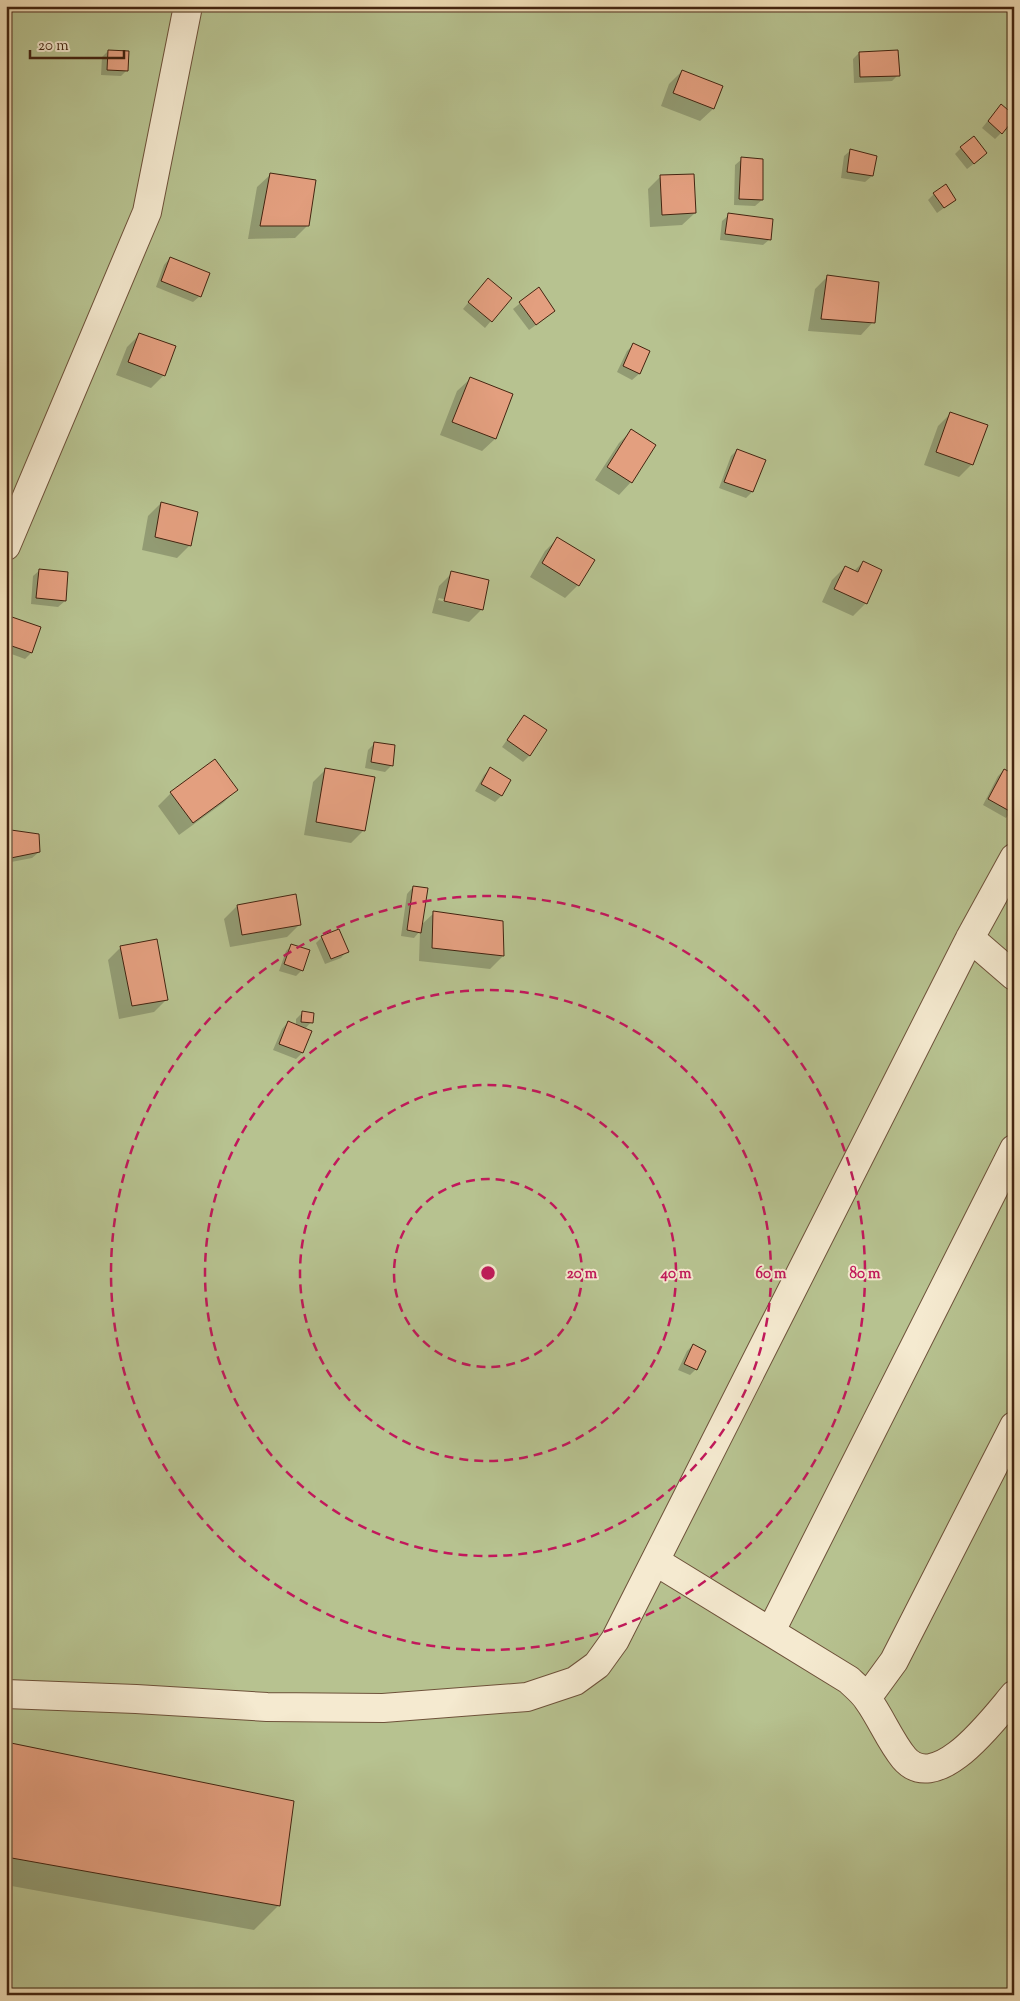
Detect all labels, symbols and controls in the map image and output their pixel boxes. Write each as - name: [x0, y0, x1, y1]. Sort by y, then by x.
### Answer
- scale bar: [30, 28, 124, 60]
- text: 20 m: [38, 36, 69, 57]
- centre of rings: [479, 1264, 497, 1282]
- text: 20 m: [567, 1264, 598, 1285]
- text: 40 m: [660, 1264, 692, 1285]
- text: 60 m: [756, 1264, 787, 1285]
- text: 80 m: [849, 1264, 881, 1285]

